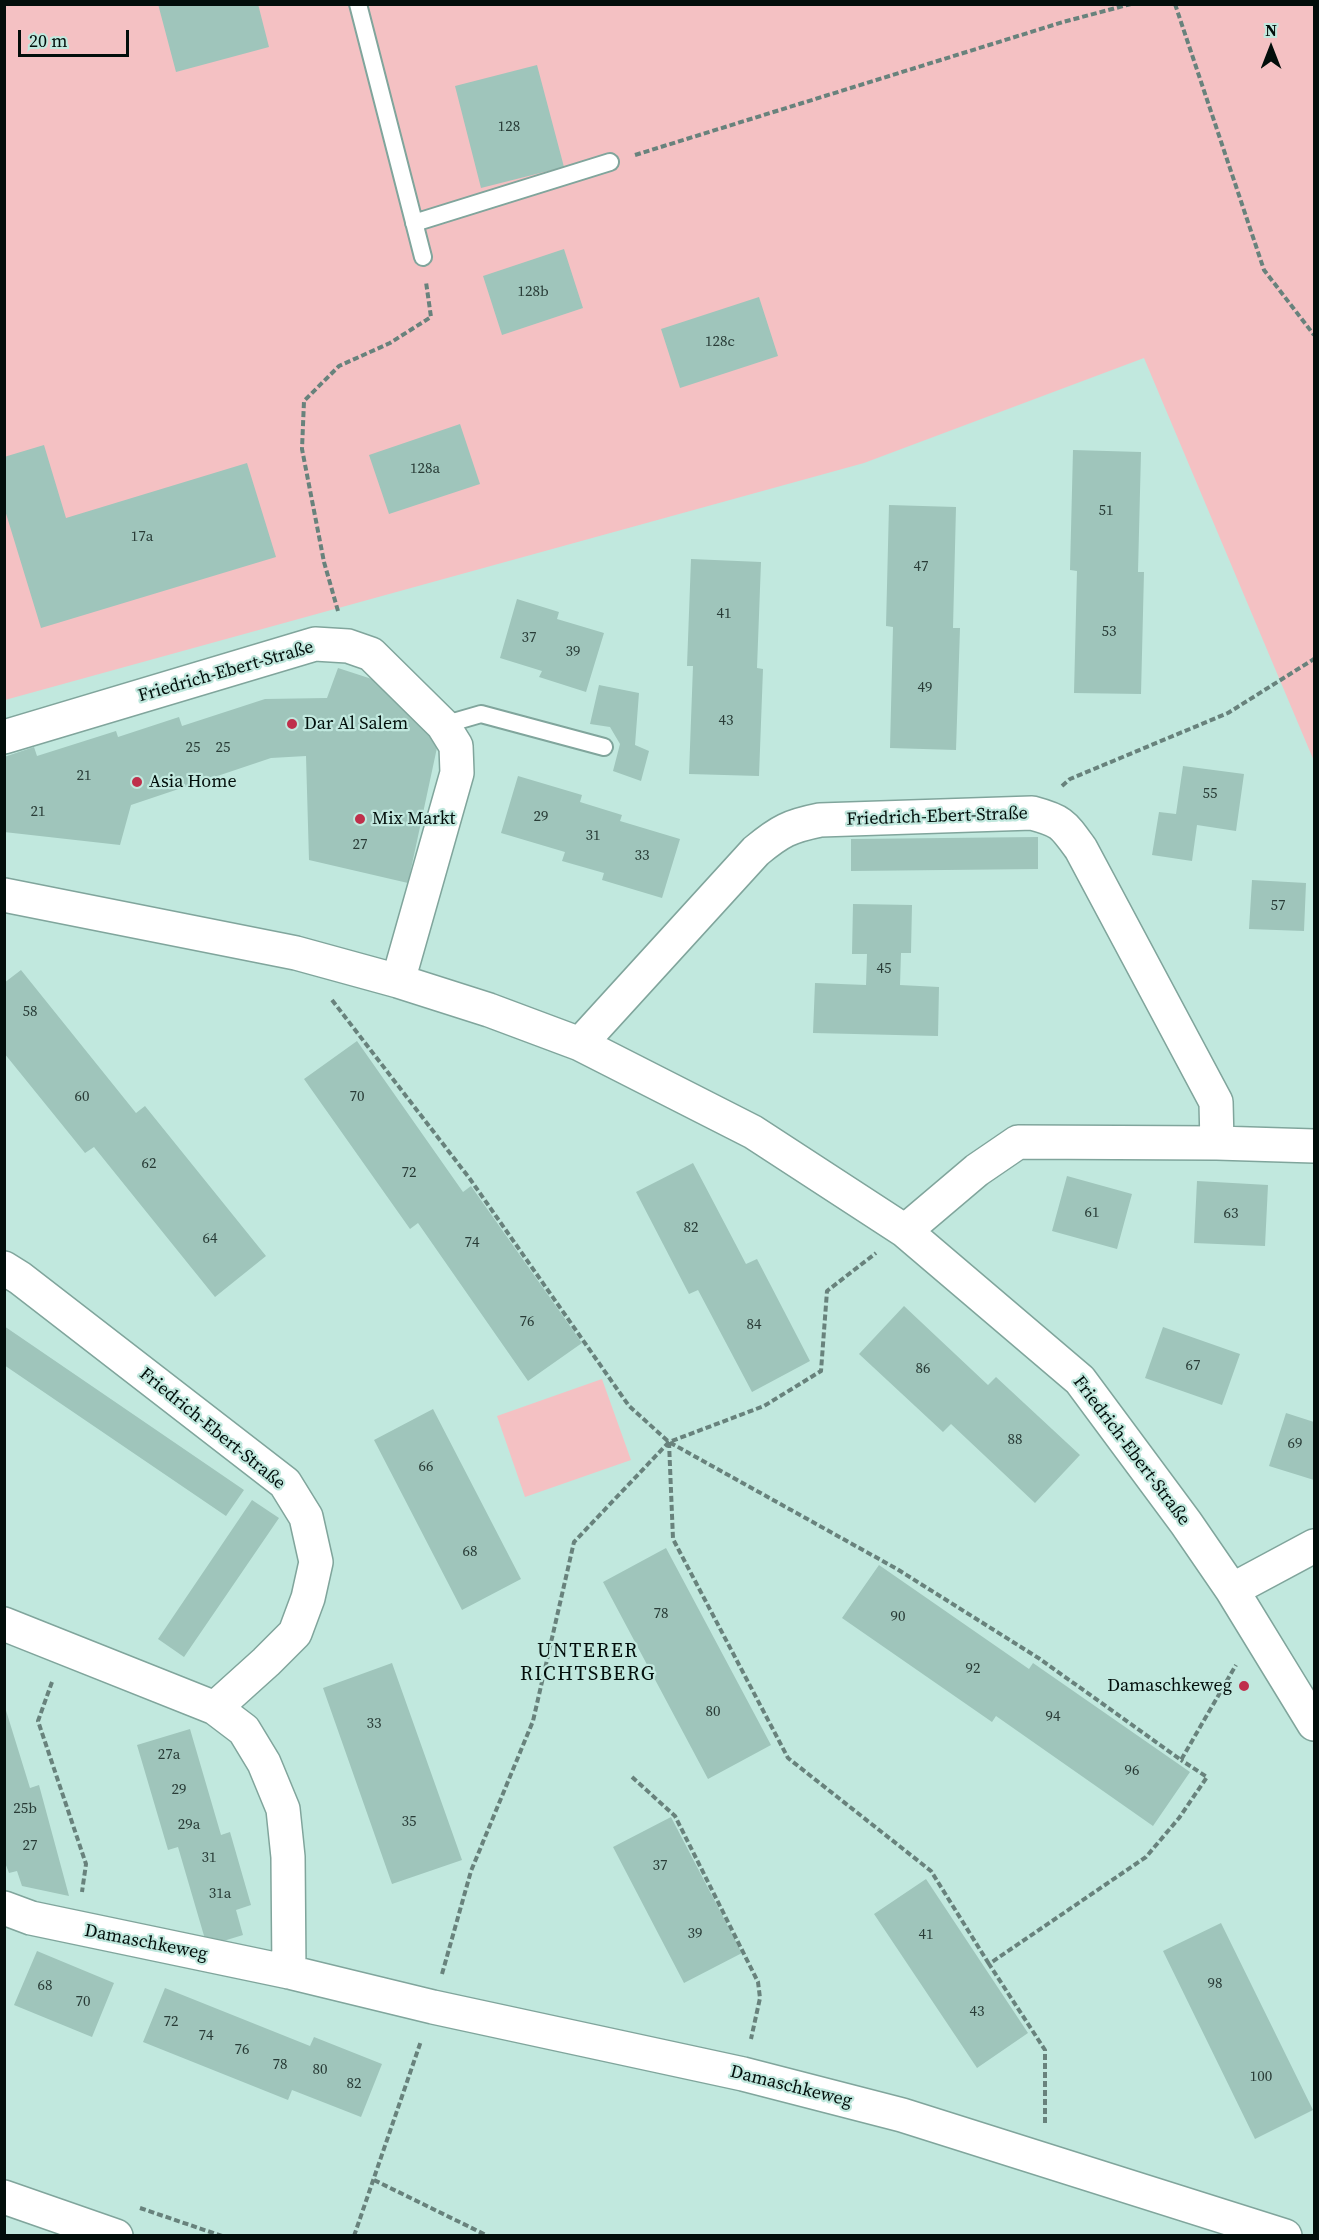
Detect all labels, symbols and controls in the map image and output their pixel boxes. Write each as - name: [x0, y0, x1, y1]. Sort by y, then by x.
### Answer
- scale bar: [21, 18, 132, 56]
- north arrow: [1241, 18, 1301, 78]
- text: N: [1265, 19, 1277, 41]
- text: 20 m: [29, 28, 67, 53]
- house number: 128: [498, 118, 520, 136]
- house number: 128b: [517, 283, 549, 301]
- house number: 128c: [705, 333, 735, 351]
- house number: 128a: [410, 460, 440, 478]
- house number: 51: [1099, 502, 1113, 520]
- house number: 17a: [131, 528, 153, 546]
- house number: 47: [914, 558, 928, 576]
- house number: 41: [717, 605, 731, 623]
- house number: 53: [1102, 623, 1116, 641]
- house number: 37: [522, 629, 536, 647]
- street label: Friedrich-Ebert-Straße: [136, 637, 316, 707]
- house number: 39: [566, 643, 580, 661]
- house number: 49: [918, 679, 932, 697]
- house number: 43: [719, 712, 733, 730]
- place label: Dar Al Salem: [304, 713, 408, 735]
- marker: Dar Al Salem: [285, 717, 299, 731]
- house number: 25: [186, 739, 200, 757]
- house number: 25: [216, 739, 230, 757]
- house number: 21: [77, 767, 91, 785]
- place label: Asia Home: [149, 771, 237, 793]
- marker: Asia Home: [130, 775, 144, 789]
- house number: 55: [1203, 785, 1217, 803]
- house number: 21: [31, 803, 45, 821]
- street label: Friedrich-Ebert-Straße: [846, 803, 1028, 831]
- place label: Mix Markt: [372, 808, 455, 830]
- house number: 29: [534, 808, 548, 826]
- marker: Mix Markt: [353, 812, 367, 826]
- house number: 31: [586, 827, 600, 845]
- house number: 27: [353, 836, 367, 854]
- house number: 33: [635, 847, 649, 865]
- house number: 57: [1271, 897, 1285, 915]
- house number: 45: [877, 960, 891, 978]
- house number: 58: [23, 1003, 37, 1021]
- house number: 60: [75, 1088, 89, 1106]
- house number: 70: [350, 1088, 364, 1106]
- house number: 62: [142, 1155, 156, 1173]
- house number: 72: [402, 1164, 416, 1182]
- house number: 61: [1085, 1204, 1099, 1222]
- house number: 63: [1224, 1205, 1238, 1223]
- house number: 82: [684, 1219, 698, 1237]
- house number: 64: [203, 1230, 217, 1248]
- house number: 74: [465, 1234, 479, 1252]
- house number: 76: [520, 1313, 534, 1331]
- house number: 84: [747, 1316, 761, 1334]
- house number: 67: [1186, 1357, 1200, 1375]
- house number: 86: [916, 1360, 930, 1378]
- street label: Friedrich-Ebert-Straße: [135, 1363, 289, 1495]
- street label: Friedrich-Ebert-Straße: [1068, 1372, 1194, 1530]
- house number: 88: [1008, 1431, 1022, 1449]
- house number: 69: [1288, 1435, 1302, 1453]
- house number: 66: [419, 1458, 433, 1476]
- house number: 68: [463, 1543, 477, 1561]
- house number: 78: [654, 1605, 668, 1623]
- house number: 90: [891, 1608, 905, 1626]
- district label: UNTERER RICHTSBERG: [520, 1640, 656, 1687]
- house number: 92: [966, 1660, 980, 1678]
- place label: Damaschkeweg: [1107, 1675, 1232, 1697]
- marker: Damaschkeweg: [1237, 1679, 1251, 1693]
- house number: 80: [706, 1703, 720, 1721]
- house number: 94: [1046, 1708, 1060, 1726]
- house number: 33: [367, 1715, 381, 1733]
- house number: 27a: [158, 1746, 180, 1764]
- house number: 96: [1125, 1762, 1139, 1780]
- house number: 29: [172, 1781, 186, 1799]
- house number: 25b: [13, 1800, 37, 1818]
- house number: 35: [402, 1813, 416, 1831]
- house number: 29a: [178, 1816, 200, 1834]
- house number: 27: [23, 1837, 37, 1855]
- house number: 31: [202, 1849, 216, 1867]
- house number: 37: [653, 1857, 667, 1875]
- house number: 31a: [209, 1885, 231, 1903]
- street label: Damaschkeweg: [83, 1920, 209, 1966]
- house number: 39: [688, 1925, 702, 1943]
- house number: 41: [919, 1926, 933, 1944]
- house number: 98: [1208, 1975, 1222, 1993]
- house number: 68: [38, 1977, 52, 1995]
- house number: 70: [76, 1993, 90, 2011]
- house number: 43: [970, 2003, 984, 2021]
- house number: 72: [164, 2013, 178, 2031]
- house number: 74: [199, 2027, 213, 2045]
- house number: 76: [235, 2041, 249, 2059]
- house number: 78: [273, 2056, 287, 2074]
- house number: 80: [313, 2061, 327, 2079]
- street label: Damaschkeweg: [728, 2061, 854, 2113]
- house number: 100: [1250, 2068, 1272, 2086]
- house number: 82: [347, 2075, 361, 2093]

